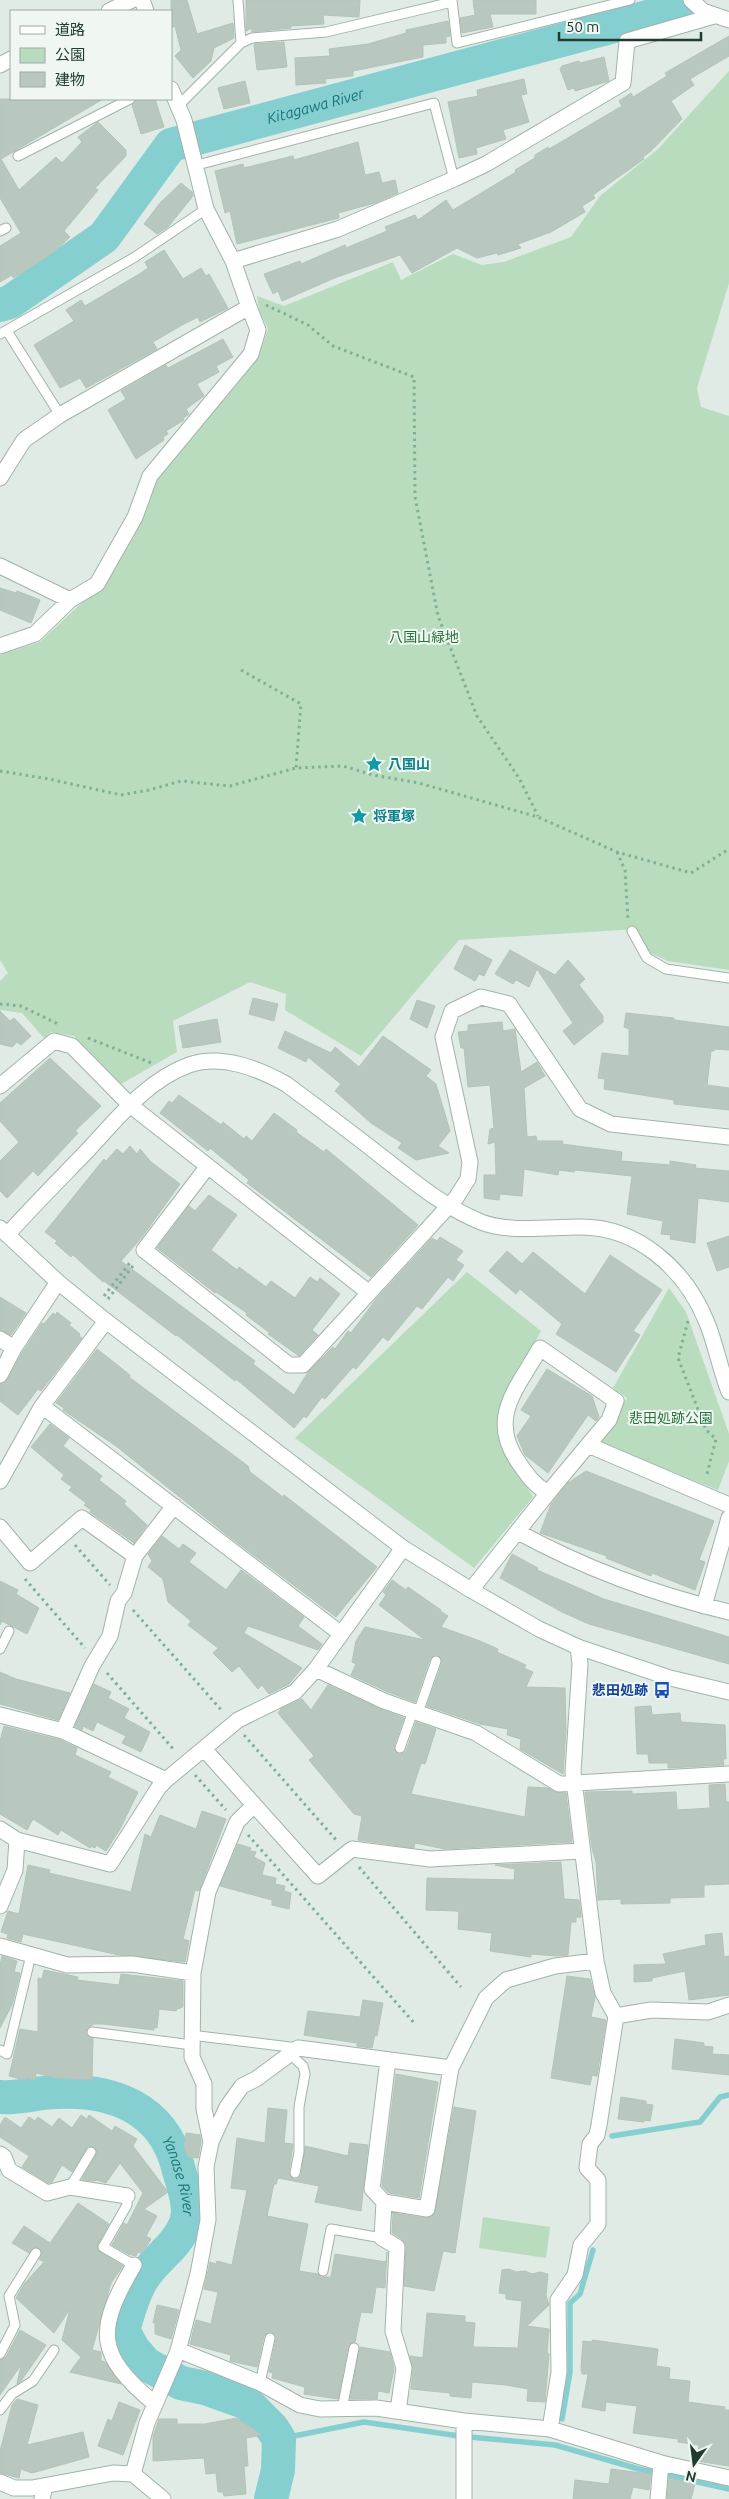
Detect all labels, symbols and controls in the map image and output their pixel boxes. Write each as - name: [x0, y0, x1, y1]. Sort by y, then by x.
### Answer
- legend: [10, 10, 172, 100]
- scale bar: [559, 10, 702, 42]
- text: 50 m: [566, 18, 599, 35]
- text: 道路: [55, 21, 85, 38]
- text: 公園: [55, 46, 85, 63]
- text: 建物: [55, 71, 85, 88]
- water label: Kitagawa River: [265, 84, 367, 127]
- park label: 八国山緑地: [389, 629, 459, 645]
- place icon: 八国山: [364, 754, 384, 774]
- place label: 八国山: [388, 756, 430, 772]
- place icon: 将軍塚: [349, 806, 369, 826]
- place label: 将軍塚: [373, 808, 415, 824]
- park label: 悲田処跡公園: [629, 1410, 713, 1426]
- bus stop icon: 悲田処跡: [652, 1680, 672, 1700]
- place label: 悲田処跡: [592, 1682, 648, 1698]
- water label: Yanase River: [159, 2132, 197, 2218]
- north arrow: [669, 2439, 719, 2489]
- text: N: [684, 2468, 698, 2486]

